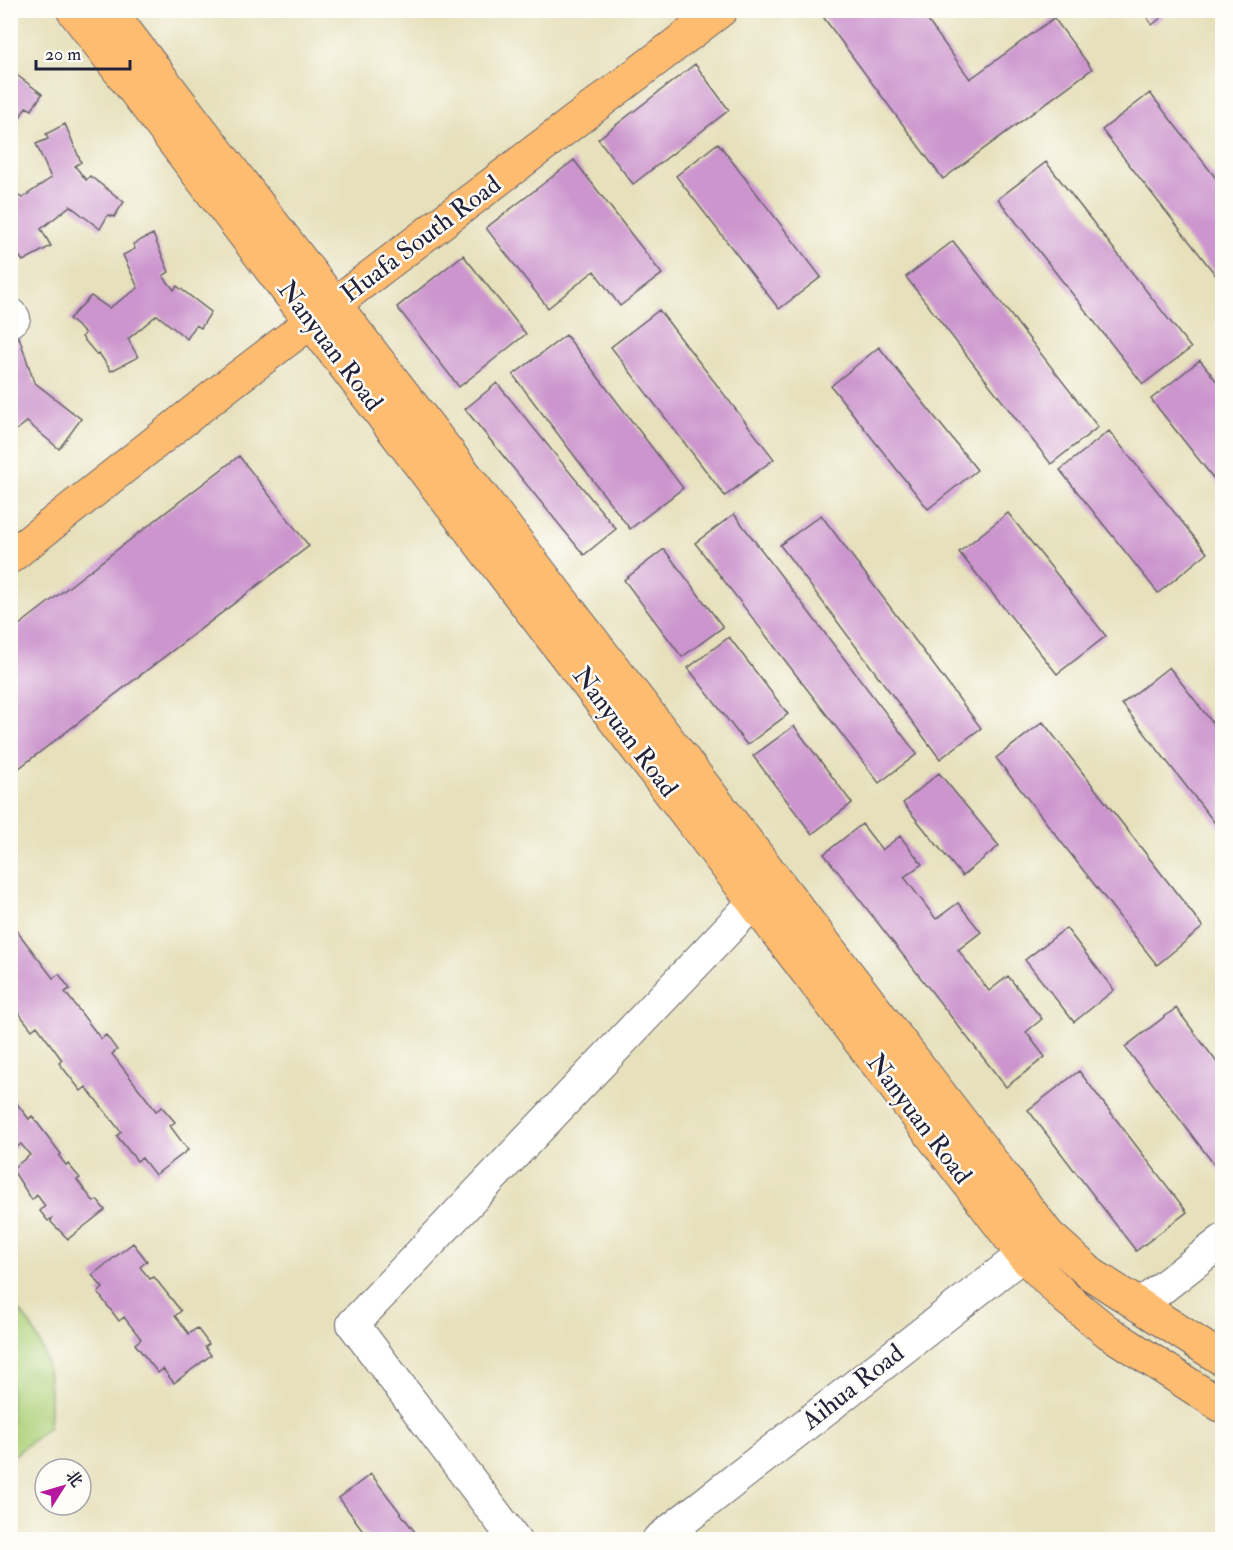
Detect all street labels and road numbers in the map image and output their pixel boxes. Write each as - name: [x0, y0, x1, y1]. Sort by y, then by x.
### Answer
- street label: Huafa South Road: [335, 168, 507, 310]
- street label: Nanyuan Road: [271, 274, 390, 418]
- street label: Nanyuan Road: [566, 660, 685, 804]
- street label: Nanyuan Road: [860, 1047, 979, 1191]
- street label: Aihua Road: [795, 1337, 911, 1437]

